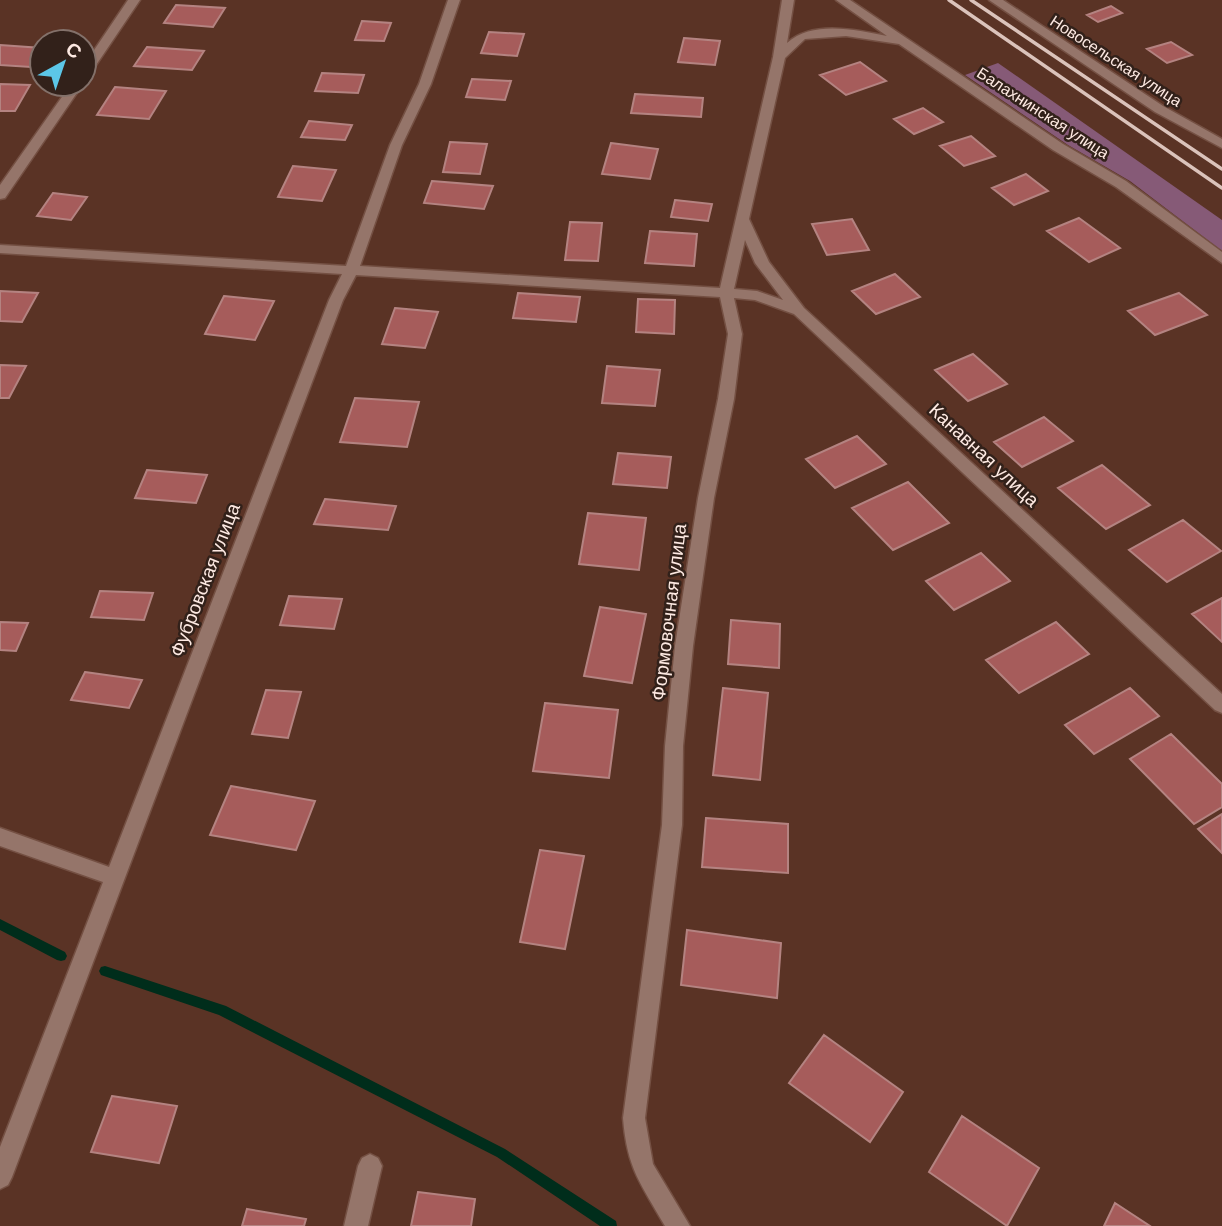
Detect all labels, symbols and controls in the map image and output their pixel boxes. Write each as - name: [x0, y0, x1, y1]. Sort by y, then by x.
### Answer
- street label: Новосельская улица: [1047, 12, 1185, 110]
- north arrow: [28, 28, 98, 98]
- text: С: [62, 38, 86, 63]
- street label: Балахнинская улица: [974, 64, 1112, 162]
- street label: Канавная улица: [925, 399, 1043, 511]
- street label: Фубровская улица: [166, 500, 244, 660]
- street label: Формовочная улица: [648, 522, 690, 702]

